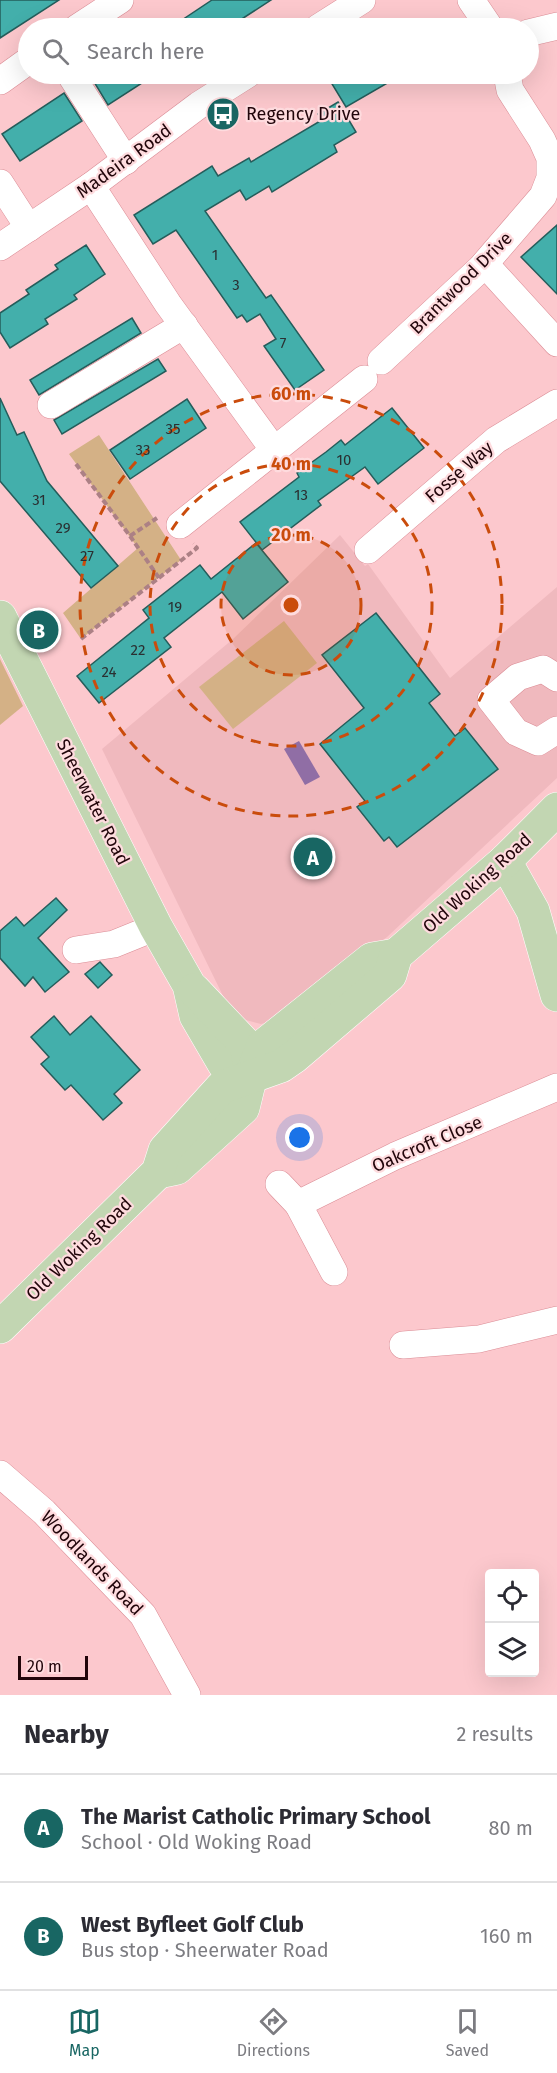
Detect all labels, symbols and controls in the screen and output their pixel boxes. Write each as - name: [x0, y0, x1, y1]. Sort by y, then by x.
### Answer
- search box: [18, 18, 539, 84]
- icon: search: [39, 35, 72, 68]
- text: Search here: [87, 38, 205, 65]
- bus stop icon: Regency Drive: [205, 96, 241, 132]
- place label: Regency Drive: [246, 103, 360, 125]
- street label: Madeira Road: [72, 119, 176, 203]
- street label: Brantwood Drive: [405, 227, 517, 339]
- house number: 1: [212, 246, 218, 264]
- house number: 3: [232, 276, 240, 294]
- house number: 7: [280, 334, 287, 352]
- text: 60 m: [271, 383, 311, 405]
- house number: 35: [165, 420, 181, 438]
- street label: Fosse Way: [421, 436, 498, 507]
- house number: 33: [136, 441, 150, 459]
- house number: 10: [337, 451, 351, 469]
- text: 40 m: [271, 453, 311, 475]
- house number: 13: [294, 486, 308, 504]
- house number: 31: [32, 491, 46, 509]
- house number: 29: [55, 519, 71, 537]
- text: 20 m: [271, 524, 311, 546]
- house number: 27: [80, 547, 94, 565]
- centre of rings: [281, 595, 301, 615]
- house number: 19: [168, 598, 182, 616]
- pin: B: [20, 608, 58, 652]
- house number: 22: [131, 641, 145, 659]
- house number: 24: [101, 663, 117, 681]
- street label: Sheerwater Road: [52, 735, 134, 869]
- street label: Old Woking Road: [418, 828, 536, 938]
- pin: A: [294, 834, 332, 880]
- street label: Oakcroft Close: [369, 1111, 485, 1177]
- your location: [285, 1123, 314, 1152]
- street label: Old Woking Road: [21, 1193, 137, 1305]
- street label: Woodlands Road: [36, 1506, 148, 1620]
- map controls: [485, 1569, 539, 1677]
- button: locate: [485, 1569, 539, 1623]
- button: layers: [485, 1623, 539, 1677]
- scale bar: [18, 1653, 88, 1680]
- text: 20 m: [27, 1657, 62, 1676]
- text: Nearby: [24, 1719, 109, 1750]
- text: 2 results: [456, 1722, 533, 1746]
- text: The Marist Catholic Primary School: [81, 1803, 431, 1830]
- text: A: [38, 1816, 49, 1840]
- text: 80 m: [488, 1816, 533, 1840]
- text: School · Old Woking Road: [81, 1830, 312, 1854]
- text: West Byfleet Golf Club: [81, 1911, 304, 1938]
- text: B: [37, 1924, 50, 1948]
- text: 160 m: [480, 1924, 533, 1948]
- text: Bus stop · Sheerwater Road: [81, 1938, 329, 1962]
- tab: Map: [68, 2005, 101, 2060]
- tab: Directions: [237, 2005, 310, 2060]
- tab: Saved: [446, 2005, 489, 2060]

